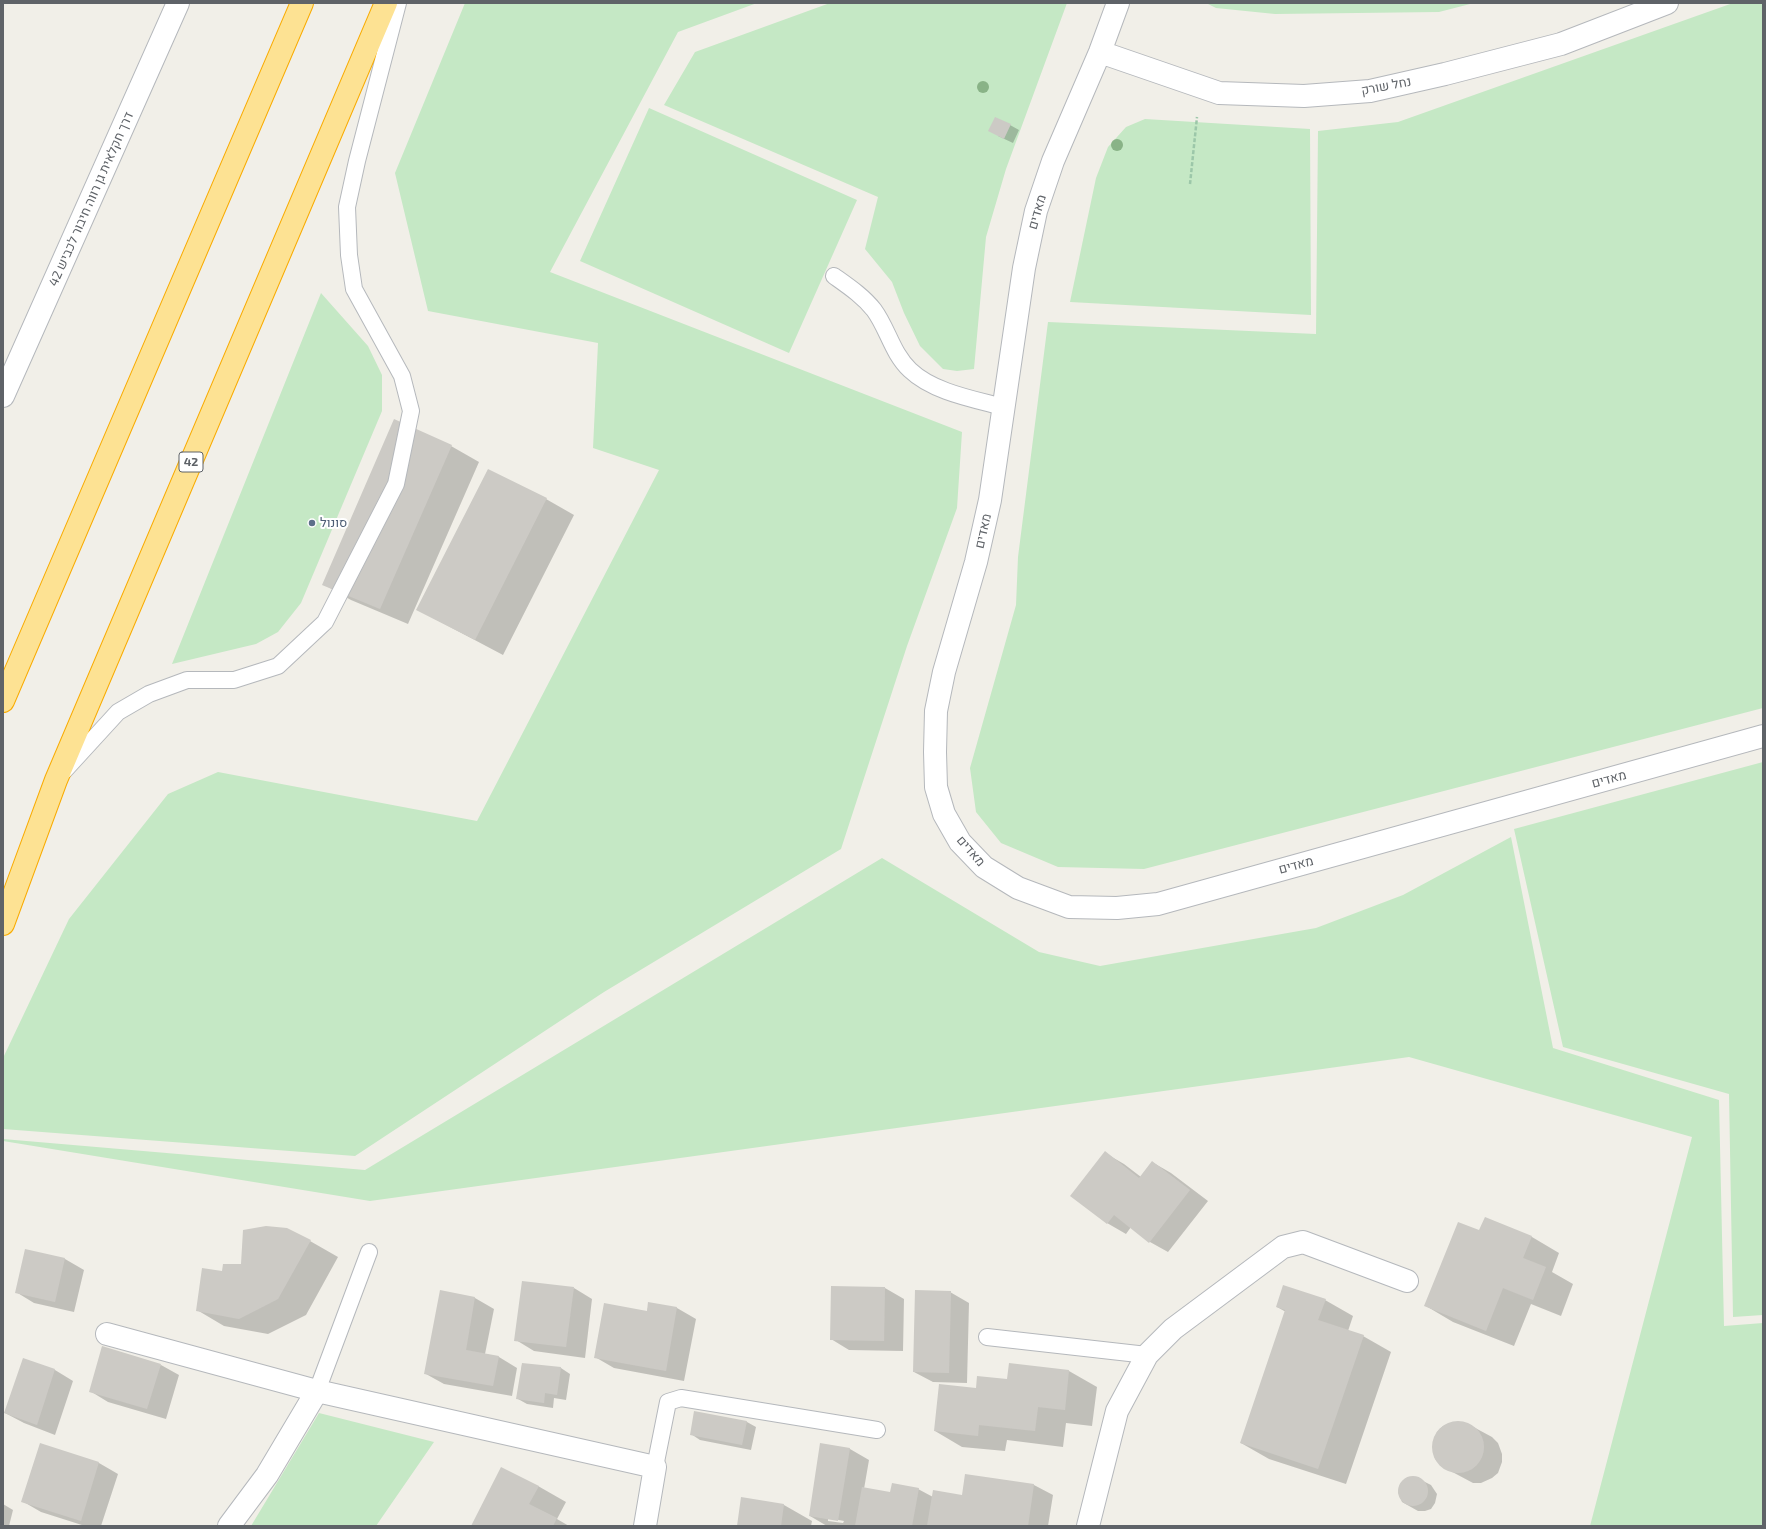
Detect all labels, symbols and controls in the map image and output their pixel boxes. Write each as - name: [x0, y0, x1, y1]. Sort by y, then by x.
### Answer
- street label: נחל שורק: [1360, 73, 1412, 99]
- street label: דרך חקלאית גן רווה חיבור לכביש 42: [45, 109, 137, 289]
- street label: מאדים: [1025, 193, 1049, 231]
- road number: 42: [179, 452, 203, 472]
- street label: מאדים: [971, 512, 995, 550]
- place label: סונול: [320, 515, 347, 531]
- marker: סונול: [307, 518, 317, 528]
- street label: מאדים: [1590, 767, 1628, 791]
- street label: מאדים: [953, 832, 989, 870]
- street label: מאדים: [1277, 853, 1315, 877]

